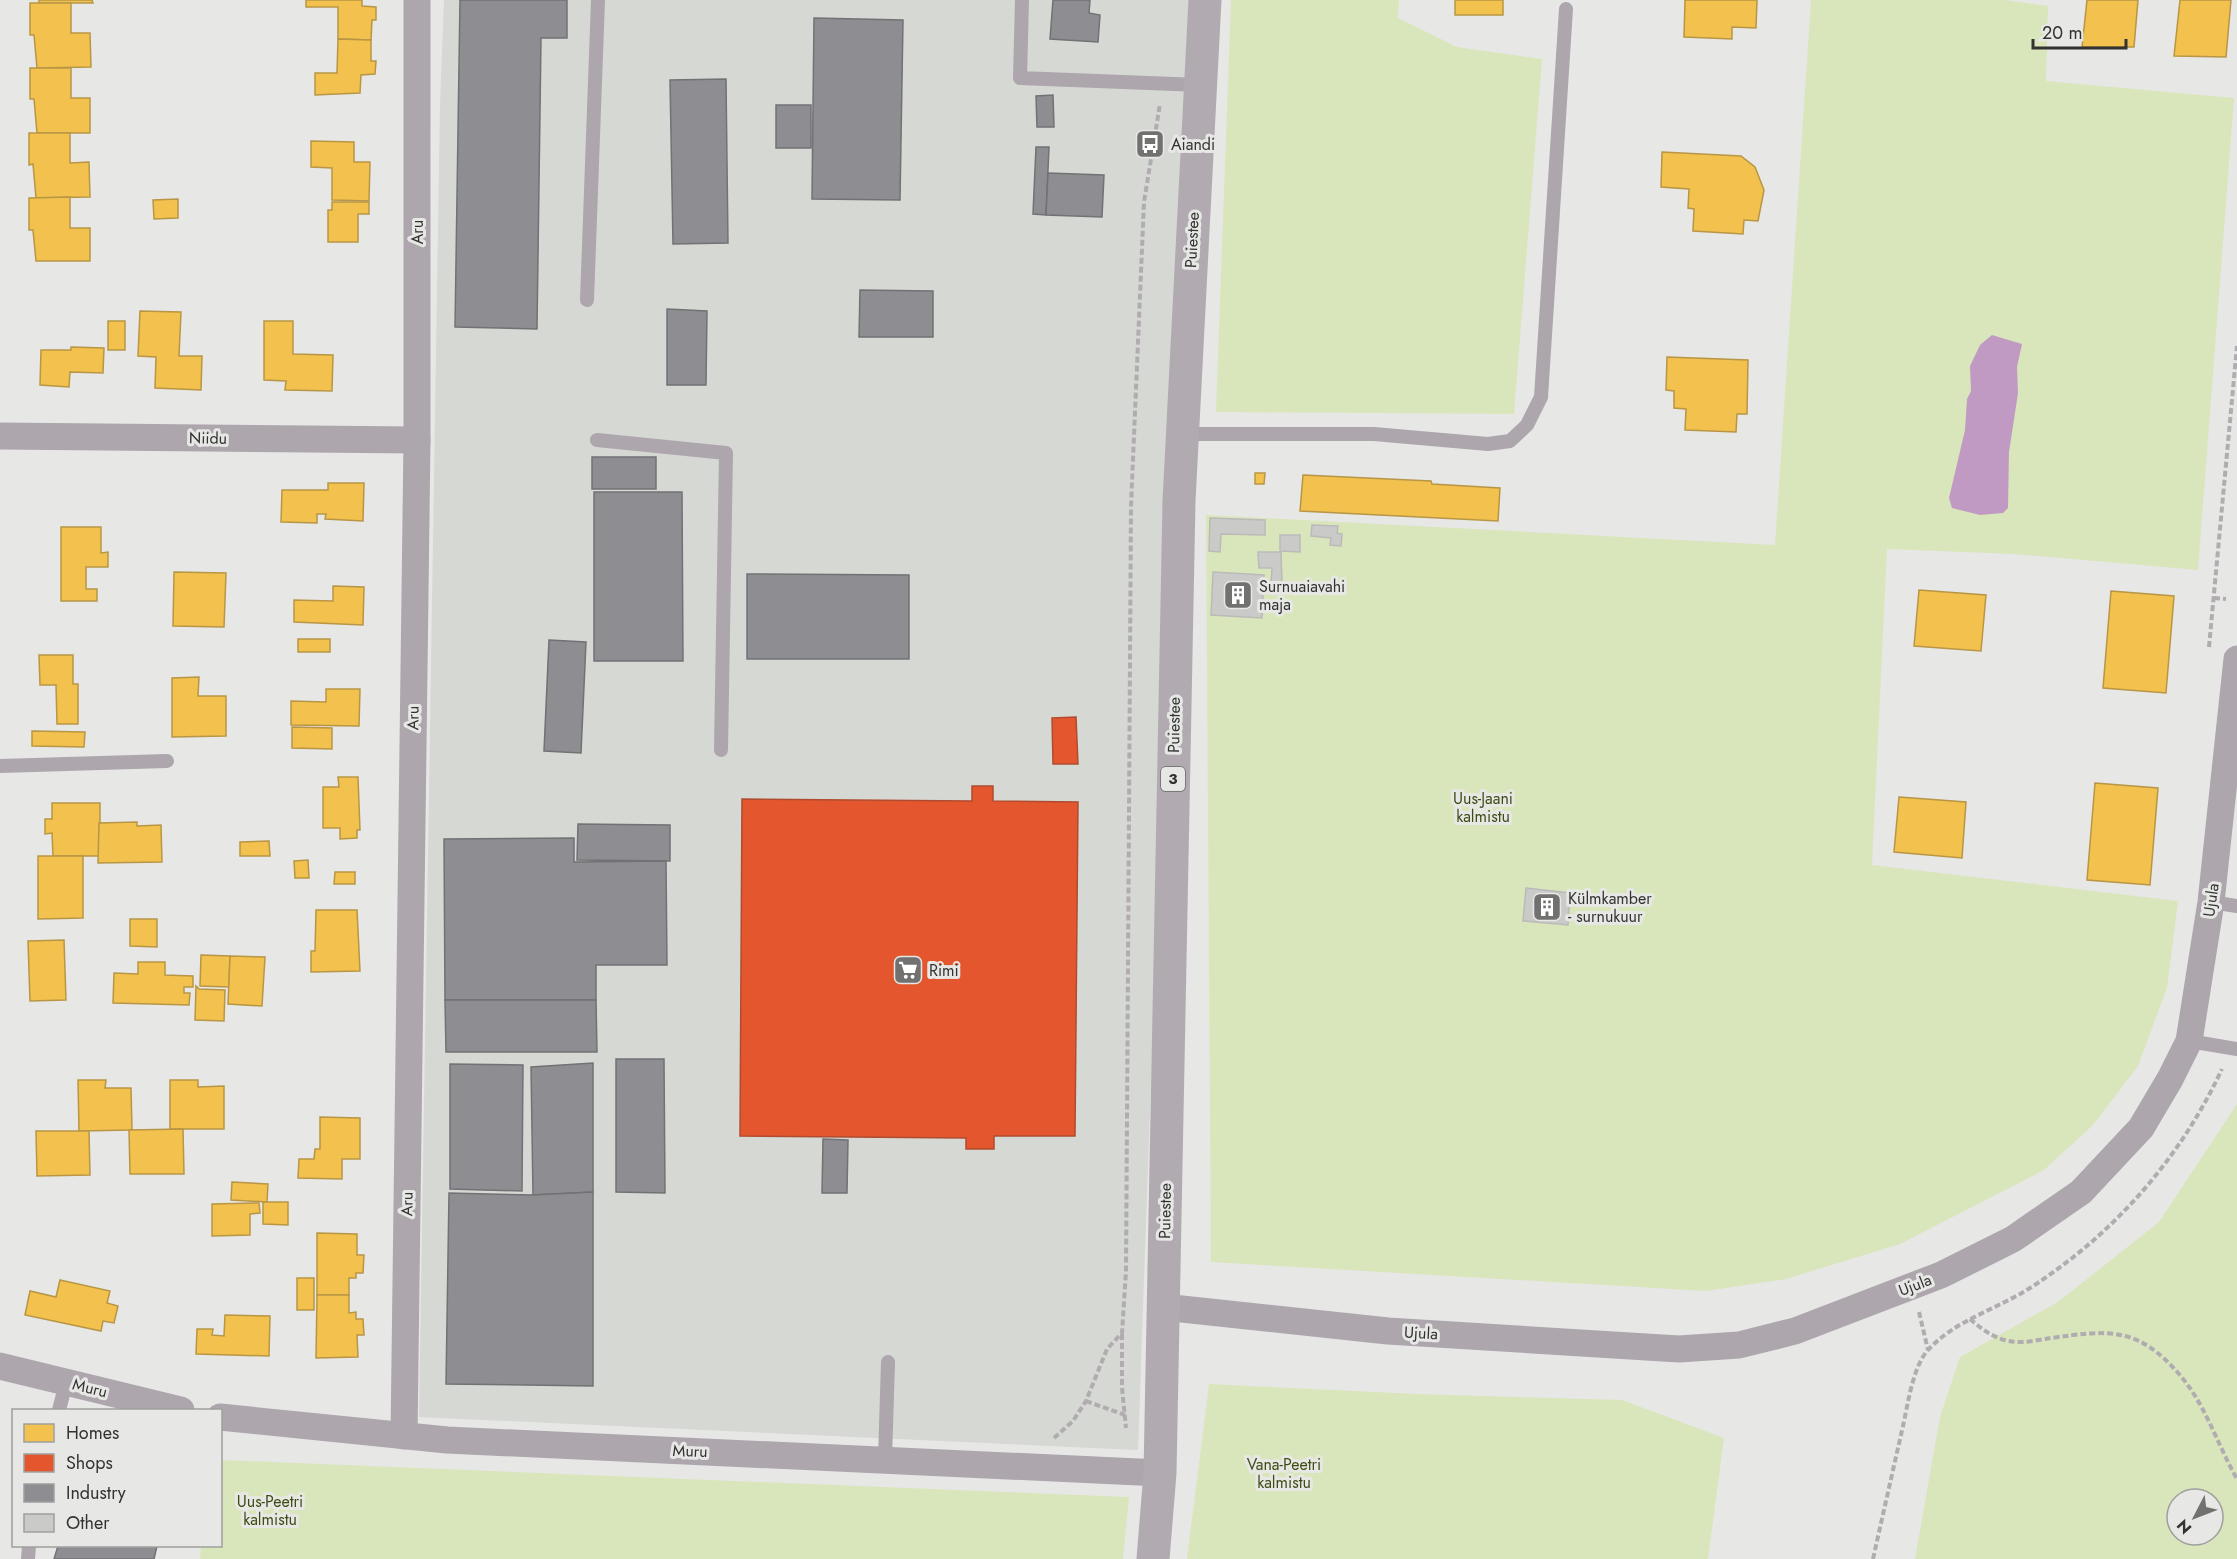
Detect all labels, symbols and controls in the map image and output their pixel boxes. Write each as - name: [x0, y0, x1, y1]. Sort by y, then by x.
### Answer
- scale bar: [2033, 12, 2126, 50]
- text: 20 m: [2042, 20, 2082, 46]
- bus stop icon: Aiandi: [1134, 128, 1166, 160]
- place label: Aiandi: [1171, 133, 1215, 156]
- street label: Puiestee: [1179, 211, 1205, 269]
- street label: Aru: [406, 220, 429, 244]
- street label: Niidu: [189, 426, 227, 450]
- place label: Surnuaiavahi maja: [1259, 575, 1345, 616]
- building icon: Surnuaiavahi maja: [1222, 579, 1254, 611]
- street label: Puiestee: [1162, 697, 1186, 753]
- street label: Aru: [401, 706, 425, 730]
- road number: 3: [1161, 767, 1185, 791]
- park label: Uus-Jaani kalmistu: [1453, 787, 1513, 828]
- street label: Ujula: [2197, 882, 2225, 918]
- place label: Külmkamber - surnukuur: [1568, 887, 1652, 928]
- building icon: Külmkamber - surnukuur: [1531, 891, 1563, 923]
- supermarket icon: Rimi: [892, 954, 924, 986]
- place label: Rimi: [929, 959, 959, 982]
- street label: Puiestee: [1153, 1183, 1177, 1239]
- street label: Aru: [395, 1192, 419, 1216]
- street label: Ujula: [1895, 1268, 1935, 1302]
- street label: Ujula: [1404, 1321, 1438, 1345]
- street label: Muru: [70, 1373, 110, 1403]
- legend: [12, 1409, 222, 1547]
- text: Homes: [66, 1420, 119, 1446]
- street label: Muru: [672, 1439, 708, 1463]
- text: Shops: [66, 1450, 113, 1476]
- park label: Vana-Peetri kalmistu: [1247, 1453, 1321, 1494]
- text: Industry: [66, 1480, 126, 1506]
- north arrow: [2165, 1487, 2225, 1547]
- park label: Uus-Peetri kalmistu: [237, 1490, 303, 1531]
- text: Other: [66, 1510, 110, 1536]
- text: N: [2171, 1514, 2197, 1539]

